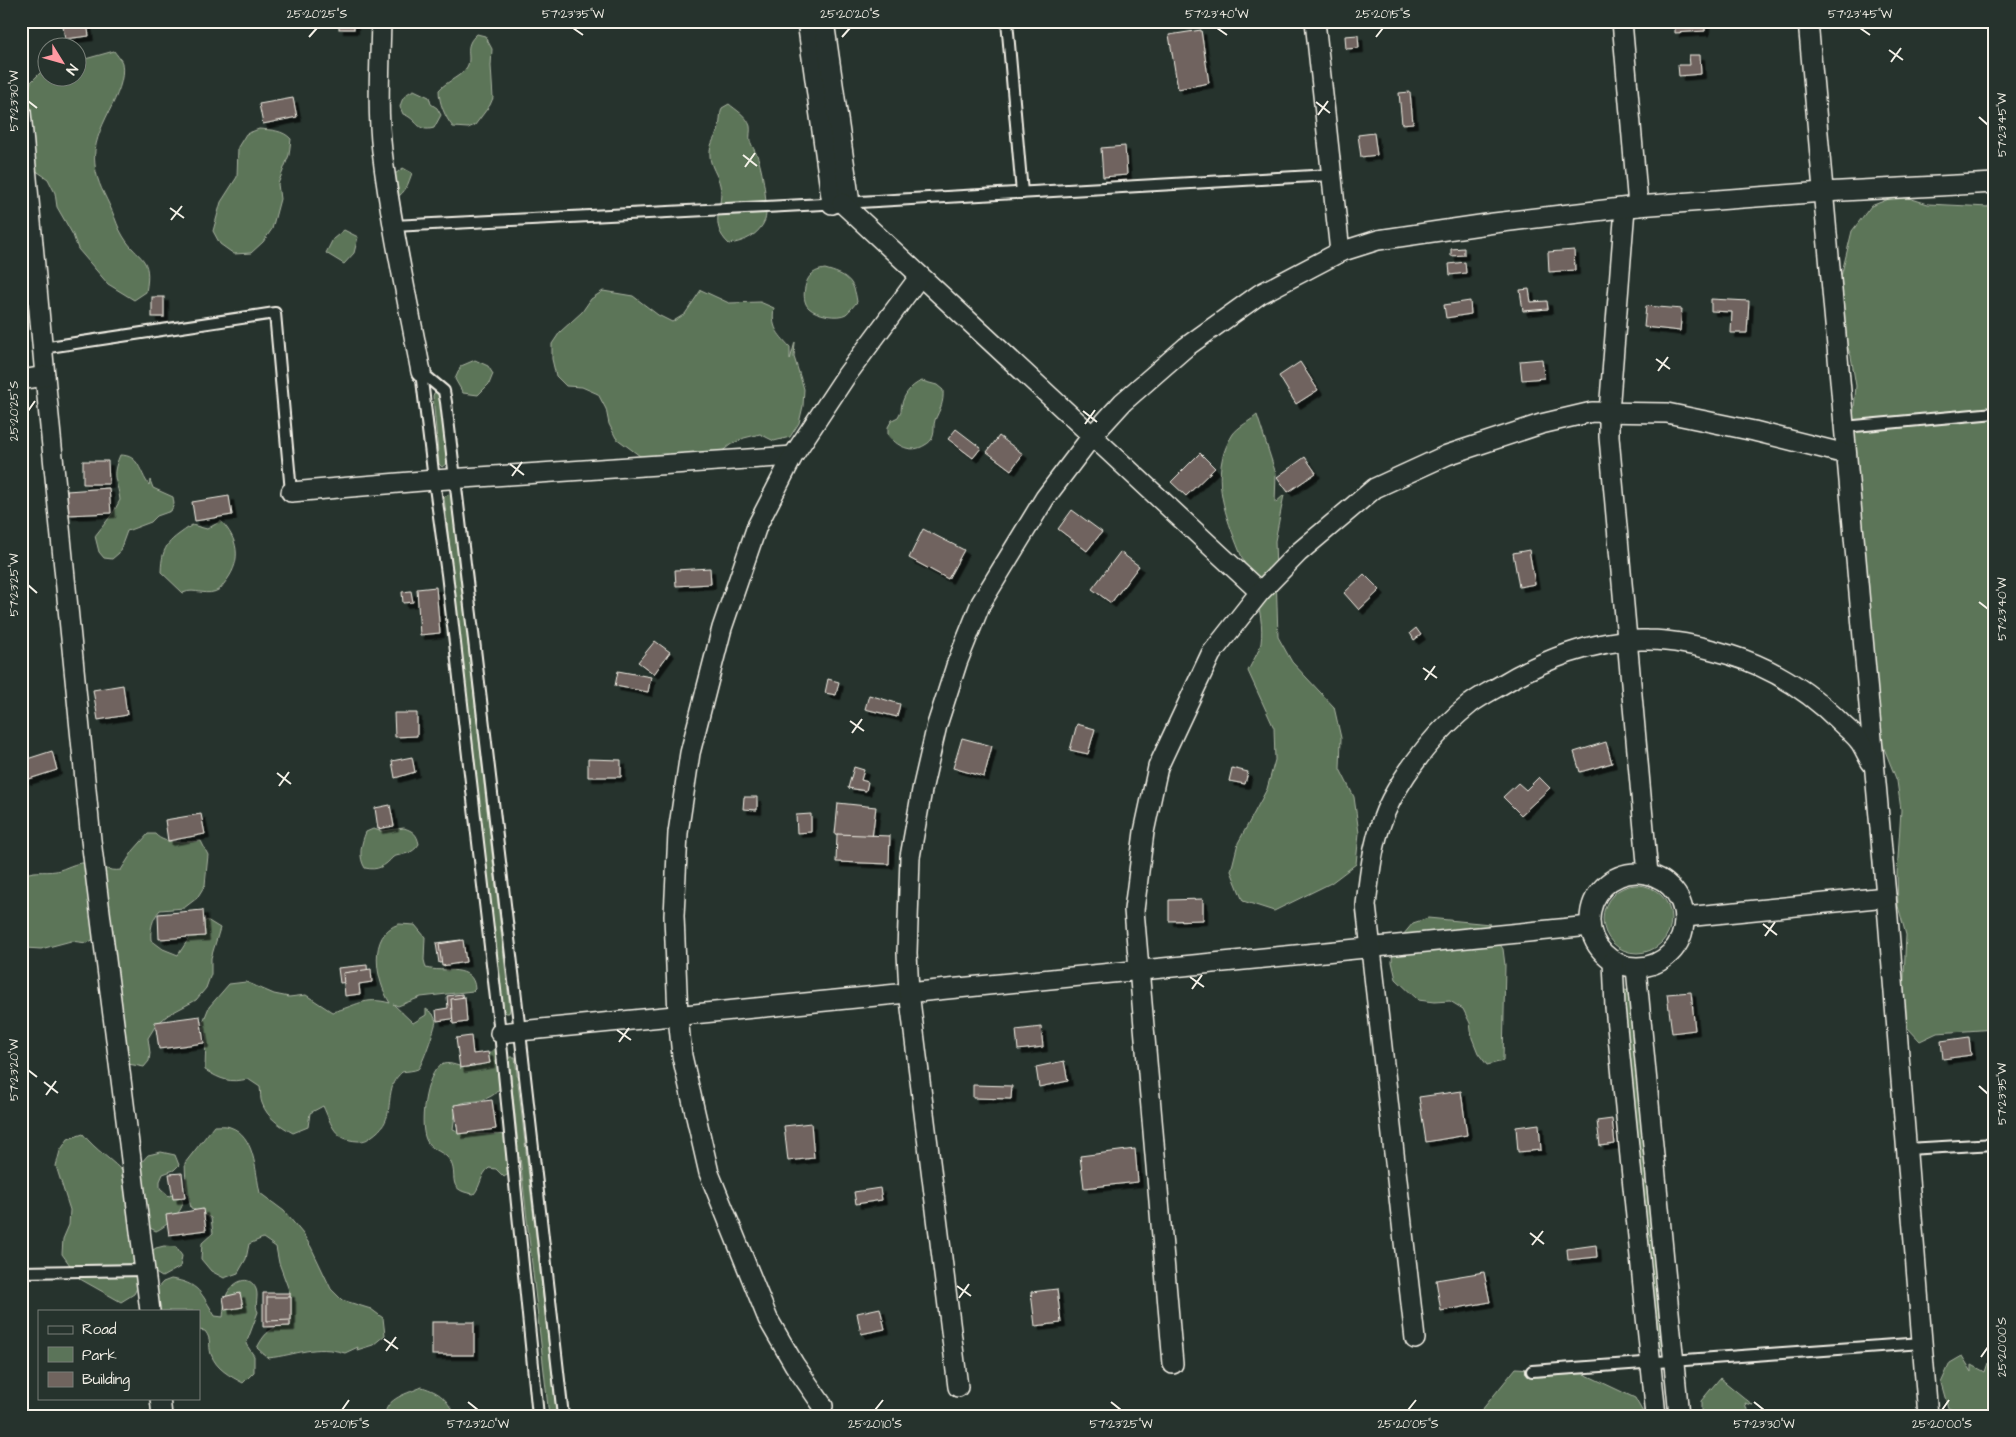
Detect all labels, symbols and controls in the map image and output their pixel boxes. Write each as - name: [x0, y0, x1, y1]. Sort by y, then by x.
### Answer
- text: 25°20'25"S: [287, 6, 347, 23]
- text: 57°23'35"W: [542, 6, 605, 23]
- text: 25°20'20"S: [820, 6, 880, 23]
- text: 57°23'40"W: [1185, 6, 1249, 23]
- text: 25°20'15"S: [1356, 6, 1411, 23]
- text: 57°23'45"W: [1828, 6, 1893, 23]
- north arrow: [38, 38, 88, 88]
- text: N: [61, 60, 82, 79]
- text: 57°23'30"W: [6, 70, 23, 132]
- text: 57°23'45"W: [1994, 92, 2011, 157]
- text: 25°20'25"S: [6, 381, 23, 441]
- text: 57°23'25"W: [6, 553, 23, 616]
- text: 57°23'40"W: [1994, 577, 2011, 641]
- text: 57°23'20"W: [6, 1038, 23, 1101]
- text: 57°23'35"W: [1994, 1062, 2011, 1125]
- legend: [38, 1310, 200, 1400]
- text: 25°20'00"S: [1994, 1317, 2011, 1377]
- text: Road: [82, 1319, 117, 1340]
- text: Park: [82, 1345, 117, 1366]
- text: Building: [82, 1369, 130, 1391]
- text: 25°20'15"S: [315, 1416, 370, 1433]
- text: 57°23'20"W: [447, 1416, 510, 1433]
- text: 25°20'10"S: [848, 1416, 902, 1433]
- text: 57°23'25"W: [1090, 1416, 1153, 1433]
- text: 25°20'05"S: [1378, 1416, 1439, 1433]
- text: 57°23'30"W: [1733, 1416, 1795, 1433]
- text: 25°20'00"S: [1912, 1416, 1972, 1433]

